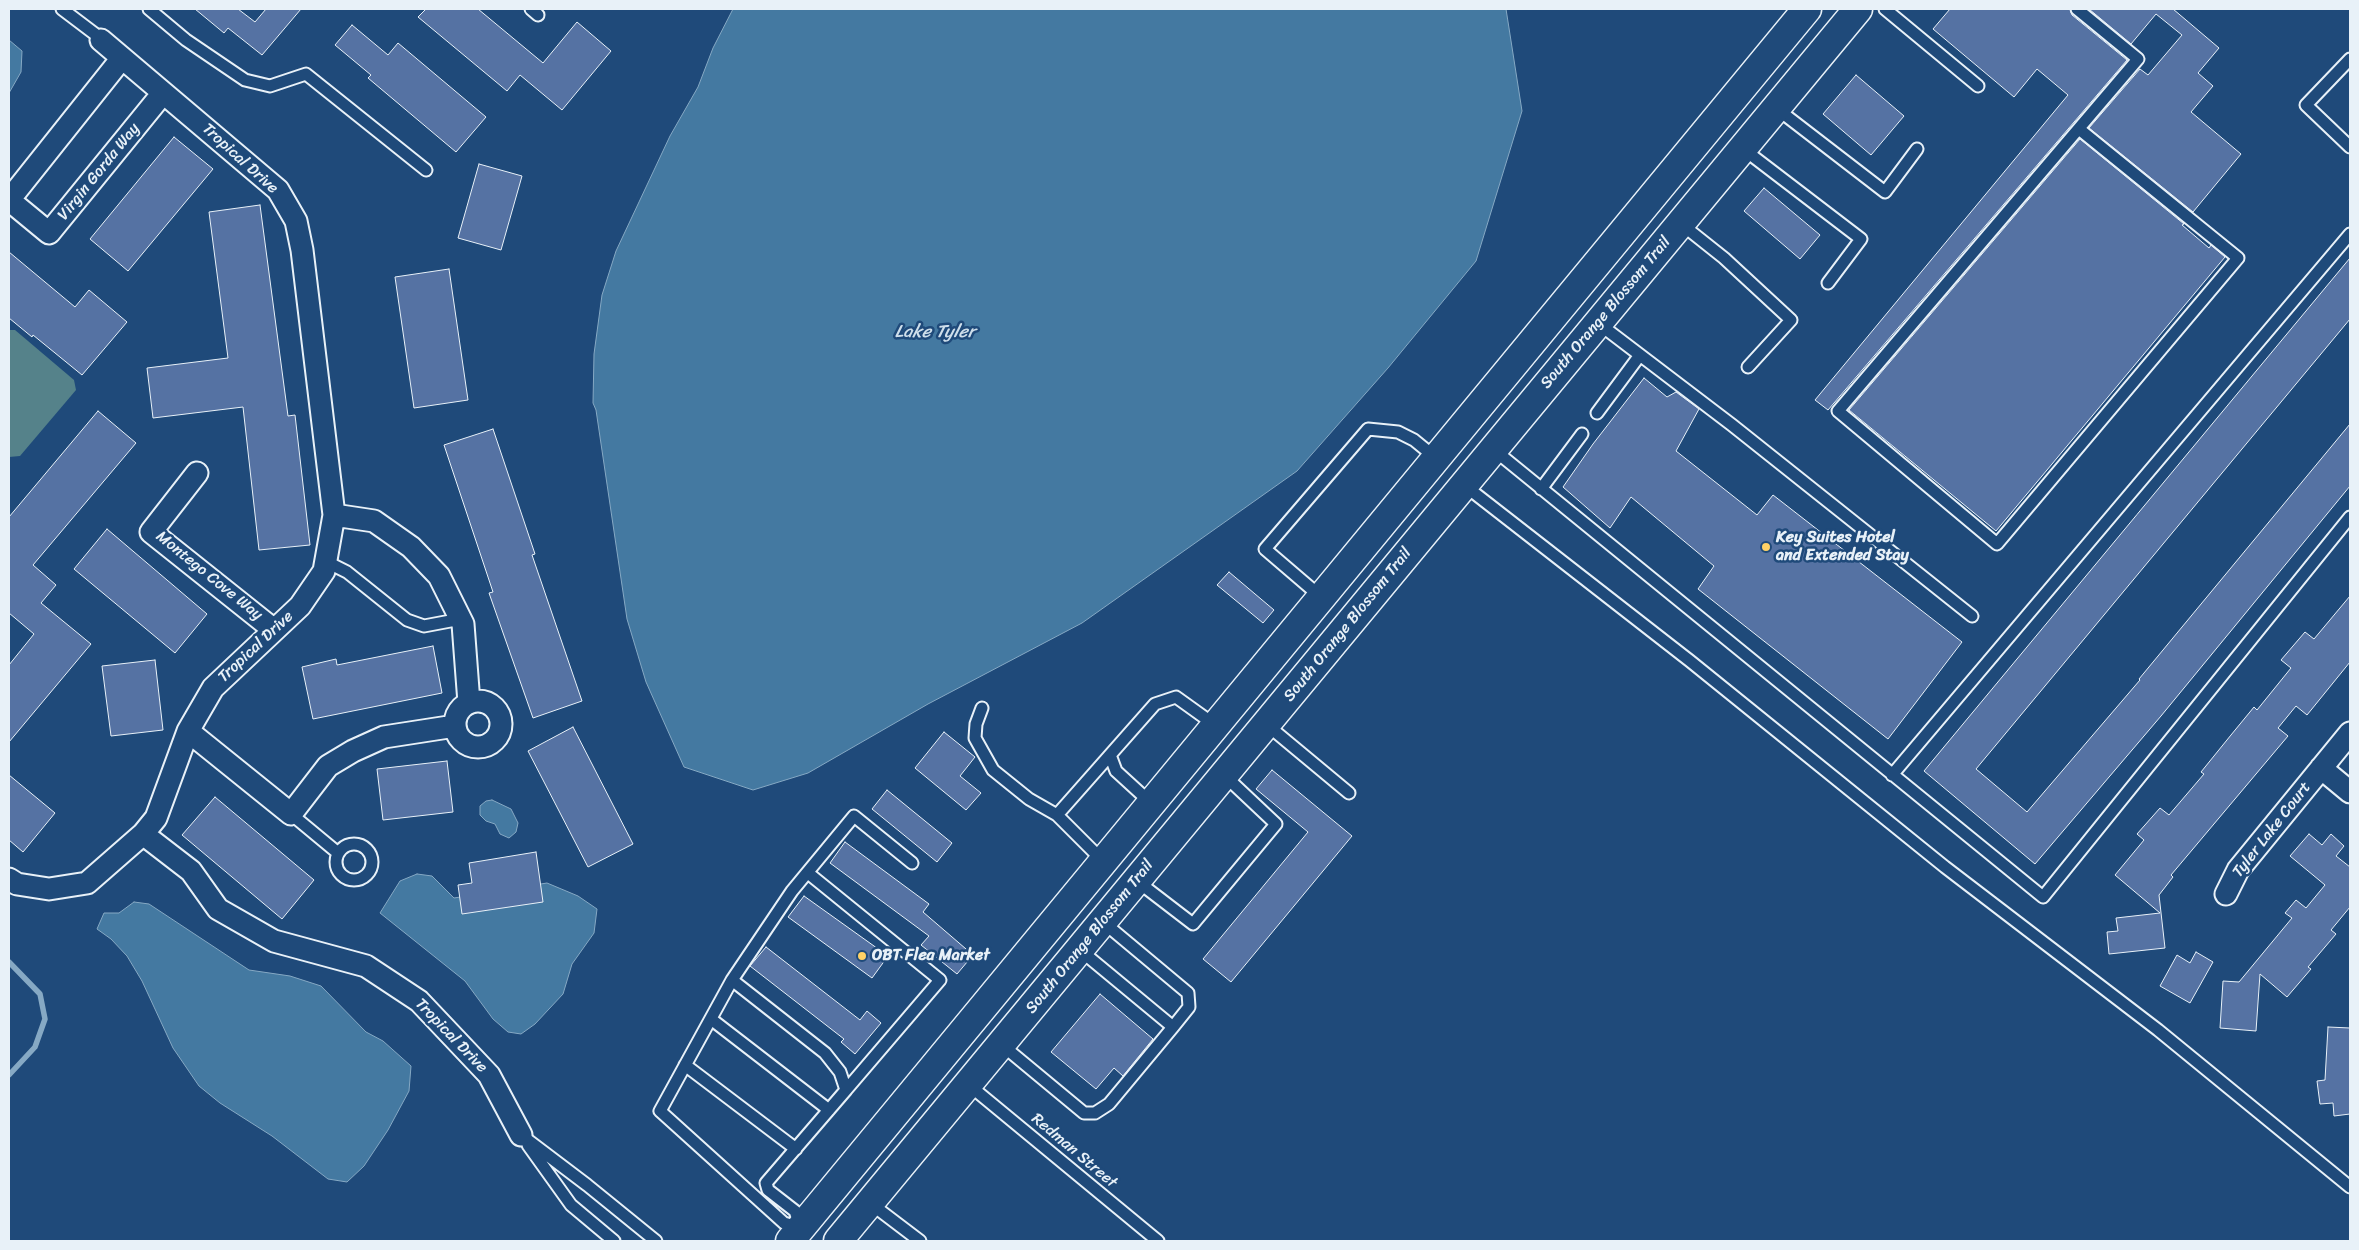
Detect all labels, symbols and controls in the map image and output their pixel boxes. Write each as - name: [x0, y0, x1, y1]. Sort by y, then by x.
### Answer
- street label: Virgin Gorda Way: [54, 119, 144, 225]
- street label: Tropical Drive: [198, 120, 282, 198]
- street label: South Orange Blossom Trail: [1537, 233, 1675, 393]
- water label: Lake Tyler: [895, 321, 975, 343]
- street label: Montego Cove Way: [152, 527, 266, 625]
- place label: Key Suites Hotel and Extended Stay: [1776, 528, 1909, 566]
- marker: Key Suites Hotel and Extended Stay: [1760, 541, 1772, 553]
- street label: South Orange Blossom Trail: [1280, 544, 1416, 706]
- street label: Tropical Drive: [214, 607, 298, 687]
- street label: Tyler Lake Court: [2229, 778, 2315, 882]
- street label: South Orange Blossom Trail: [1022, 856, 1158, 1018]
- place label: OBT Flea Market: [872, 946, 990, 966]
- marker: OBT Flea Market: [856, 950, 868, 962]
- street label: Tropical Drive: [411, 995, 491, 1077]
- street label: Redman Street: [1027, 1110, 1121, 1192]

